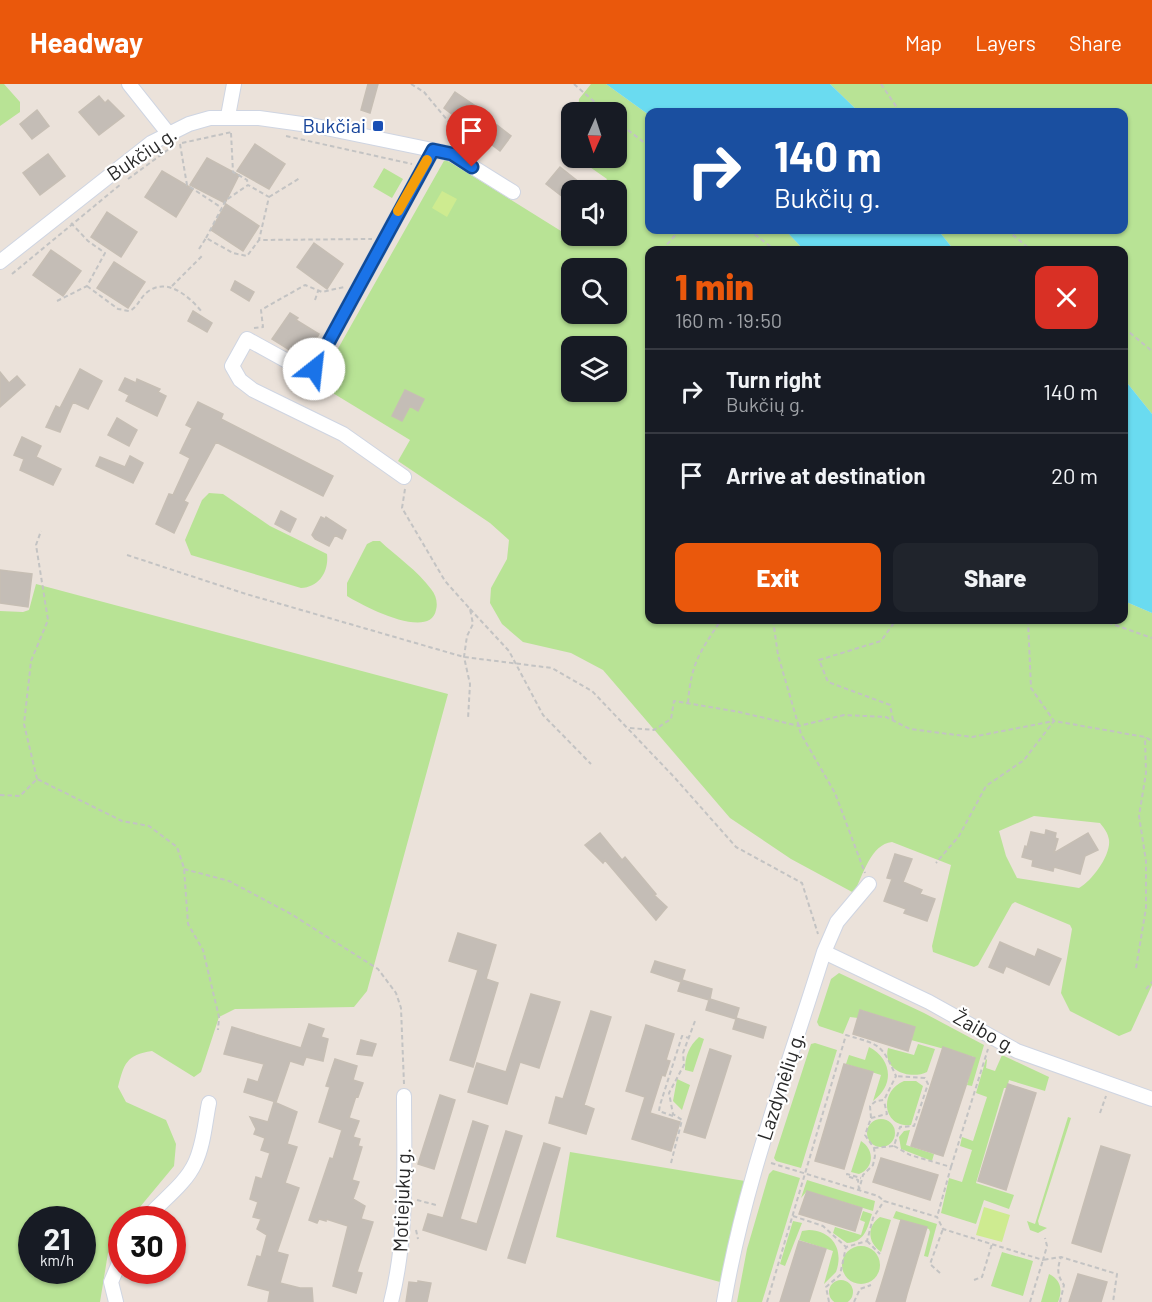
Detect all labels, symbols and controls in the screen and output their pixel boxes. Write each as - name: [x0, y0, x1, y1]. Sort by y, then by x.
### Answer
- text: Headway: [30, 25, 143, 59]
- text: Map: [905, 30, 942, 55]
- text: Layers: [975, 30, 1036, 55]
- text: Share: [1069, 30, 1122, 55]
- north arrow: [561, 102, 627, 168]
- map controls: [561, 102, 627, 402]
- pin: [446, 105, 497, 167]
- place label: Bukčiai: [303, 113, 366, 137]
- icon: arrive: [455, 114, 488, 147]
- marker: Bukčiai: [371, 119, 385, 133]
- street label: Bukčių g.: [102, 121, 181, 185]
- text: 140 m: [774, 130, 882, 180]
- icon: right: [675, 132, 753, 210]
- button: sound: [561, 180, 627, 246]
- text: Bukčių g.: [774, 181, 881, 213]
- button: search: [561, 258, 627, 324]
- text: 1 min: [675, 264, 754, 307]
- button: close: [1035, 266, 1098, 329]
- text: 160 m · 19:50: [675, 308, 782, 332]
- button: layers: [561, 336, 627, 402]
- position arrow: [282, 337, 346, 401]
- text: Turn right: [726, 366, 821, 392]
- icon: right: [675, 375, 708, 408]
- text: 140 m: [1043, 378, 1098, 404]
- text: Bukčių g.: [726, 392, 805, 416]
- icon: arrive: [675, 459, 708, 492]
- text: Arrive at destination: [726, 462, 925, 488]
- text: 20 m: [1051, 462, 1098, 488]
- button: Exit: [675, 543, 881, 612]
- button: Share: [893, 543, 1098, 612]
- street label: Žaibo g.: [950, 1004, 1021, 1058]
- street label: Lazdynėlių g.: [751, 1028, 809, 1143]
- street label: Motiejukų g.: [387, 1147, 415, 1253]
- speed limit sign: 30: [108, 1206, 186, 1284]
- text: 21: [43, 1220, 71, 1256]
- text: km/h: [40, 1251, 74, 1269]

